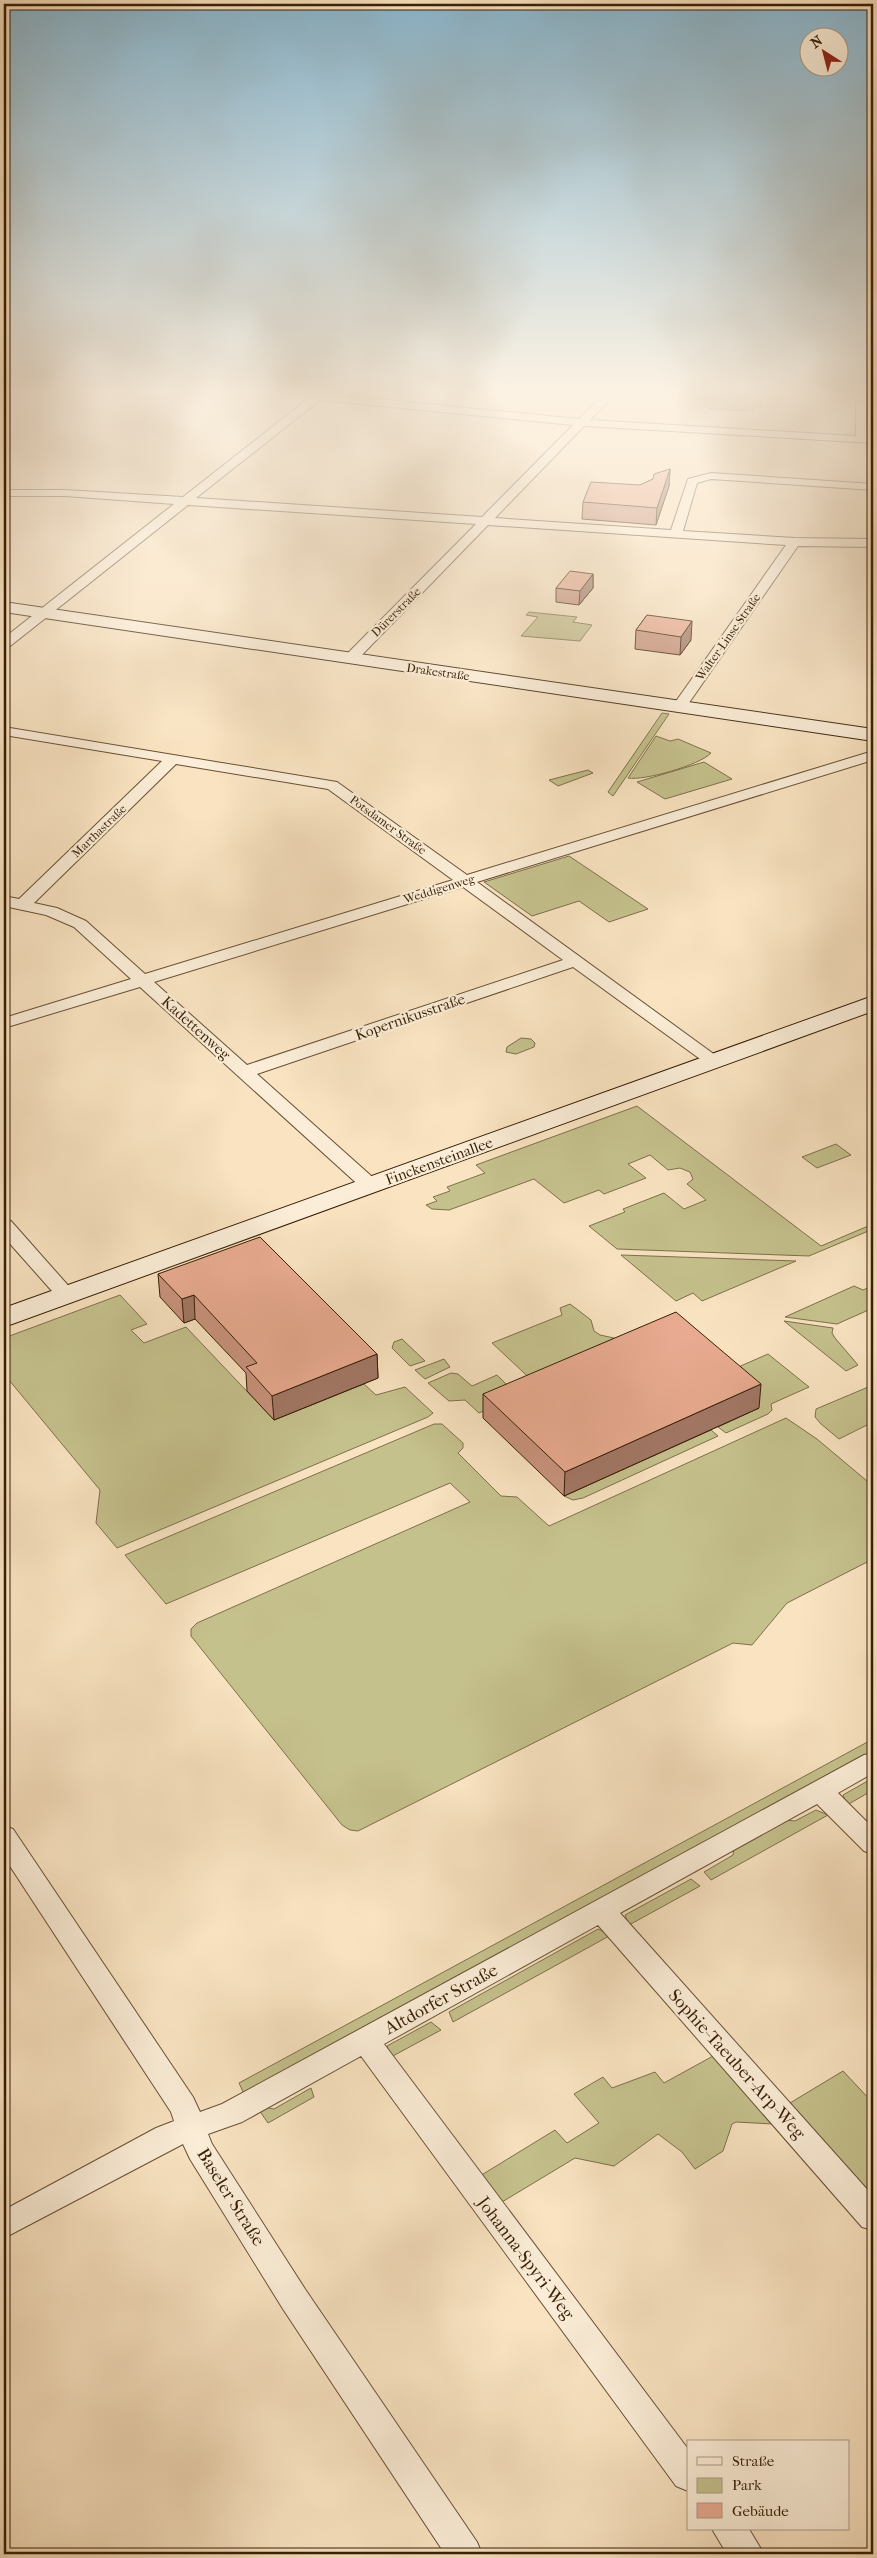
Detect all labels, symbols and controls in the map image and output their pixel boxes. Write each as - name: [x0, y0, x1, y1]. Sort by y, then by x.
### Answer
- north arrow: [800, 28, 850, 78]
- text: N: [807, 32, 826, 52]
- street label: Dürerstraße: [368, 584, 424, 640]
- street label: Walter-Linse-Straße: [692, 591, 763, 684]
- street label: Drakestraße: [406, 661, 471, 683]
- street label: Potsdamer Straße: [347, 793, 429, 857]
- street label: Marthastraße: [69, 802, 129, 860]
- street label: Weddigenweg: [401, 871, 477, 907]
- street label: Kopernikusstraße: [353, 990, 468, 1044]
- street label: Kadettenweg: [158, 992, 235, 1064]
- street label: Finckensteinallee: [383, 1133, 496, 1189]
- street label: Altdorfer Straße: [380, 1960, 502, 2040]
- street label: Sophie-Taeuber-Arp-Weg: [664, 1985, 810, 2144]
- street label: Baseler Straße: [192, 2145, 269, 2250]
- street label: Johanna-Spyri-Weg: [471, 2191, 579, 2324]
- legend: [687, 2440, 850, 2530]
- text: Straße: [732, 2452, 775, 2470]
- text: Park: [732, 2476, 762, 2494]
- text: Gebäude: [732, 2502, 789, 2520]

